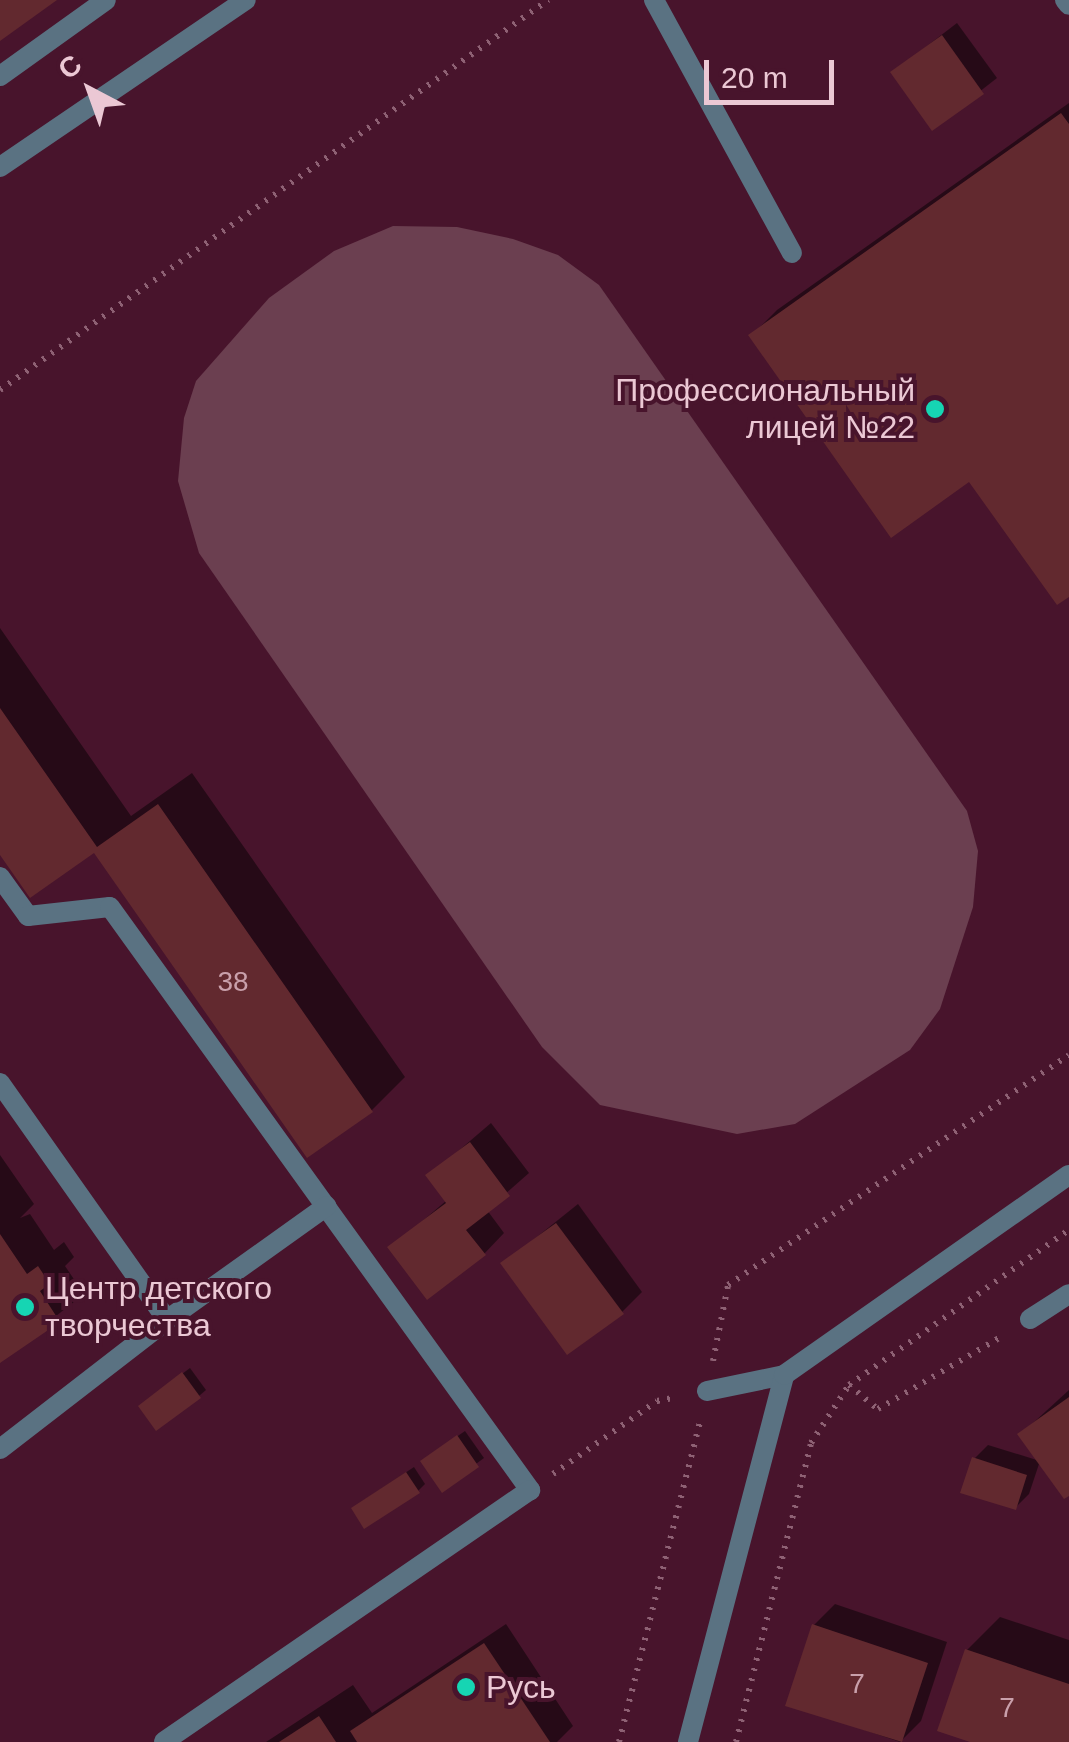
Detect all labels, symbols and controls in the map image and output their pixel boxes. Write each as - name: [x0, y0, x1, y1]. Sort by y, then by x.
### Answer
- north arrow: [40, 40, 140, 140]
- scale bar: [709, 40, 839, 102]
- text: С: [52, 49, 88, 85]
- text: 20 m: [721, 61, 788, 94]
- place label: Профессиональный лицей №22: [615, 372, 915, 447]
- marker: Профессиональный лицей №22: [924, 398, 946, 420]
- house number: 38: [217, 965, 249, 999]
- place label: Центр детского творчества: [45, 1270, 272, 1345]
- marker: Центр детского творчества: [14, 1296, 36, 1318]
- house number: 7: [849, 1667, 865, 1701]
- place label: Русь: [486, 1668, 556, 1706]
- marker: Русь: [455, 1676, 477, 1698]
- house number: 7: [999, 1691, 1015, 1725]

